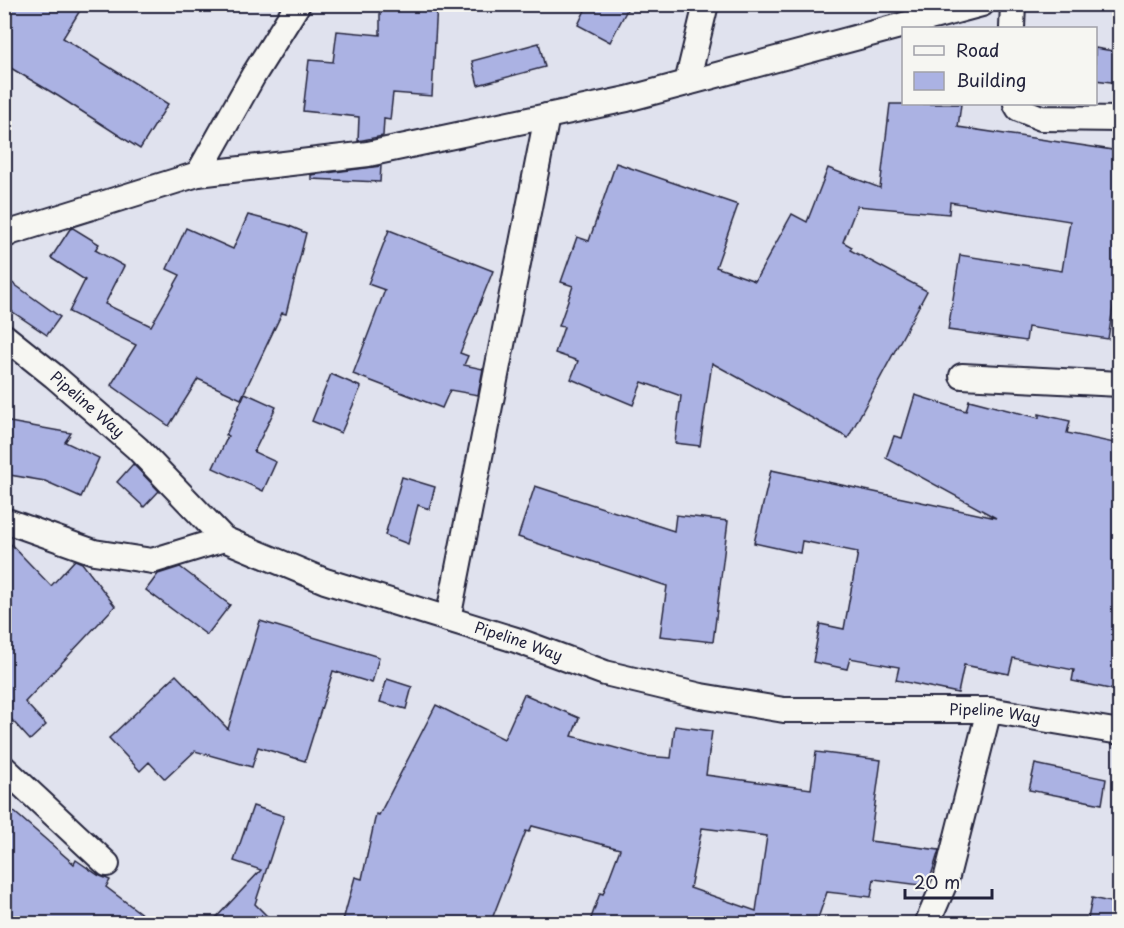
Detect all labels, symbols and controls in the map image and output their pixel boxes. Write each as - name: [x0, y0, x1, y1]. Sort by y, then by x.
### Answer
- legend: [902, 27, 1097, 105]
- text: Road: [956, 36, 1000, 63]
- text: Building: [956, 66, 1026, 93]
- street label: Pipeline Way: [46, 365, 130, 442]
- street label: Pipeline Way: [472, 615, 566, 666]
- street label: Pipeline Way: [949, 697, 1042, 728]
- scale bar: [905, 862, 992, 900]
- text: 20 m: [914, 868, 960, 895]

